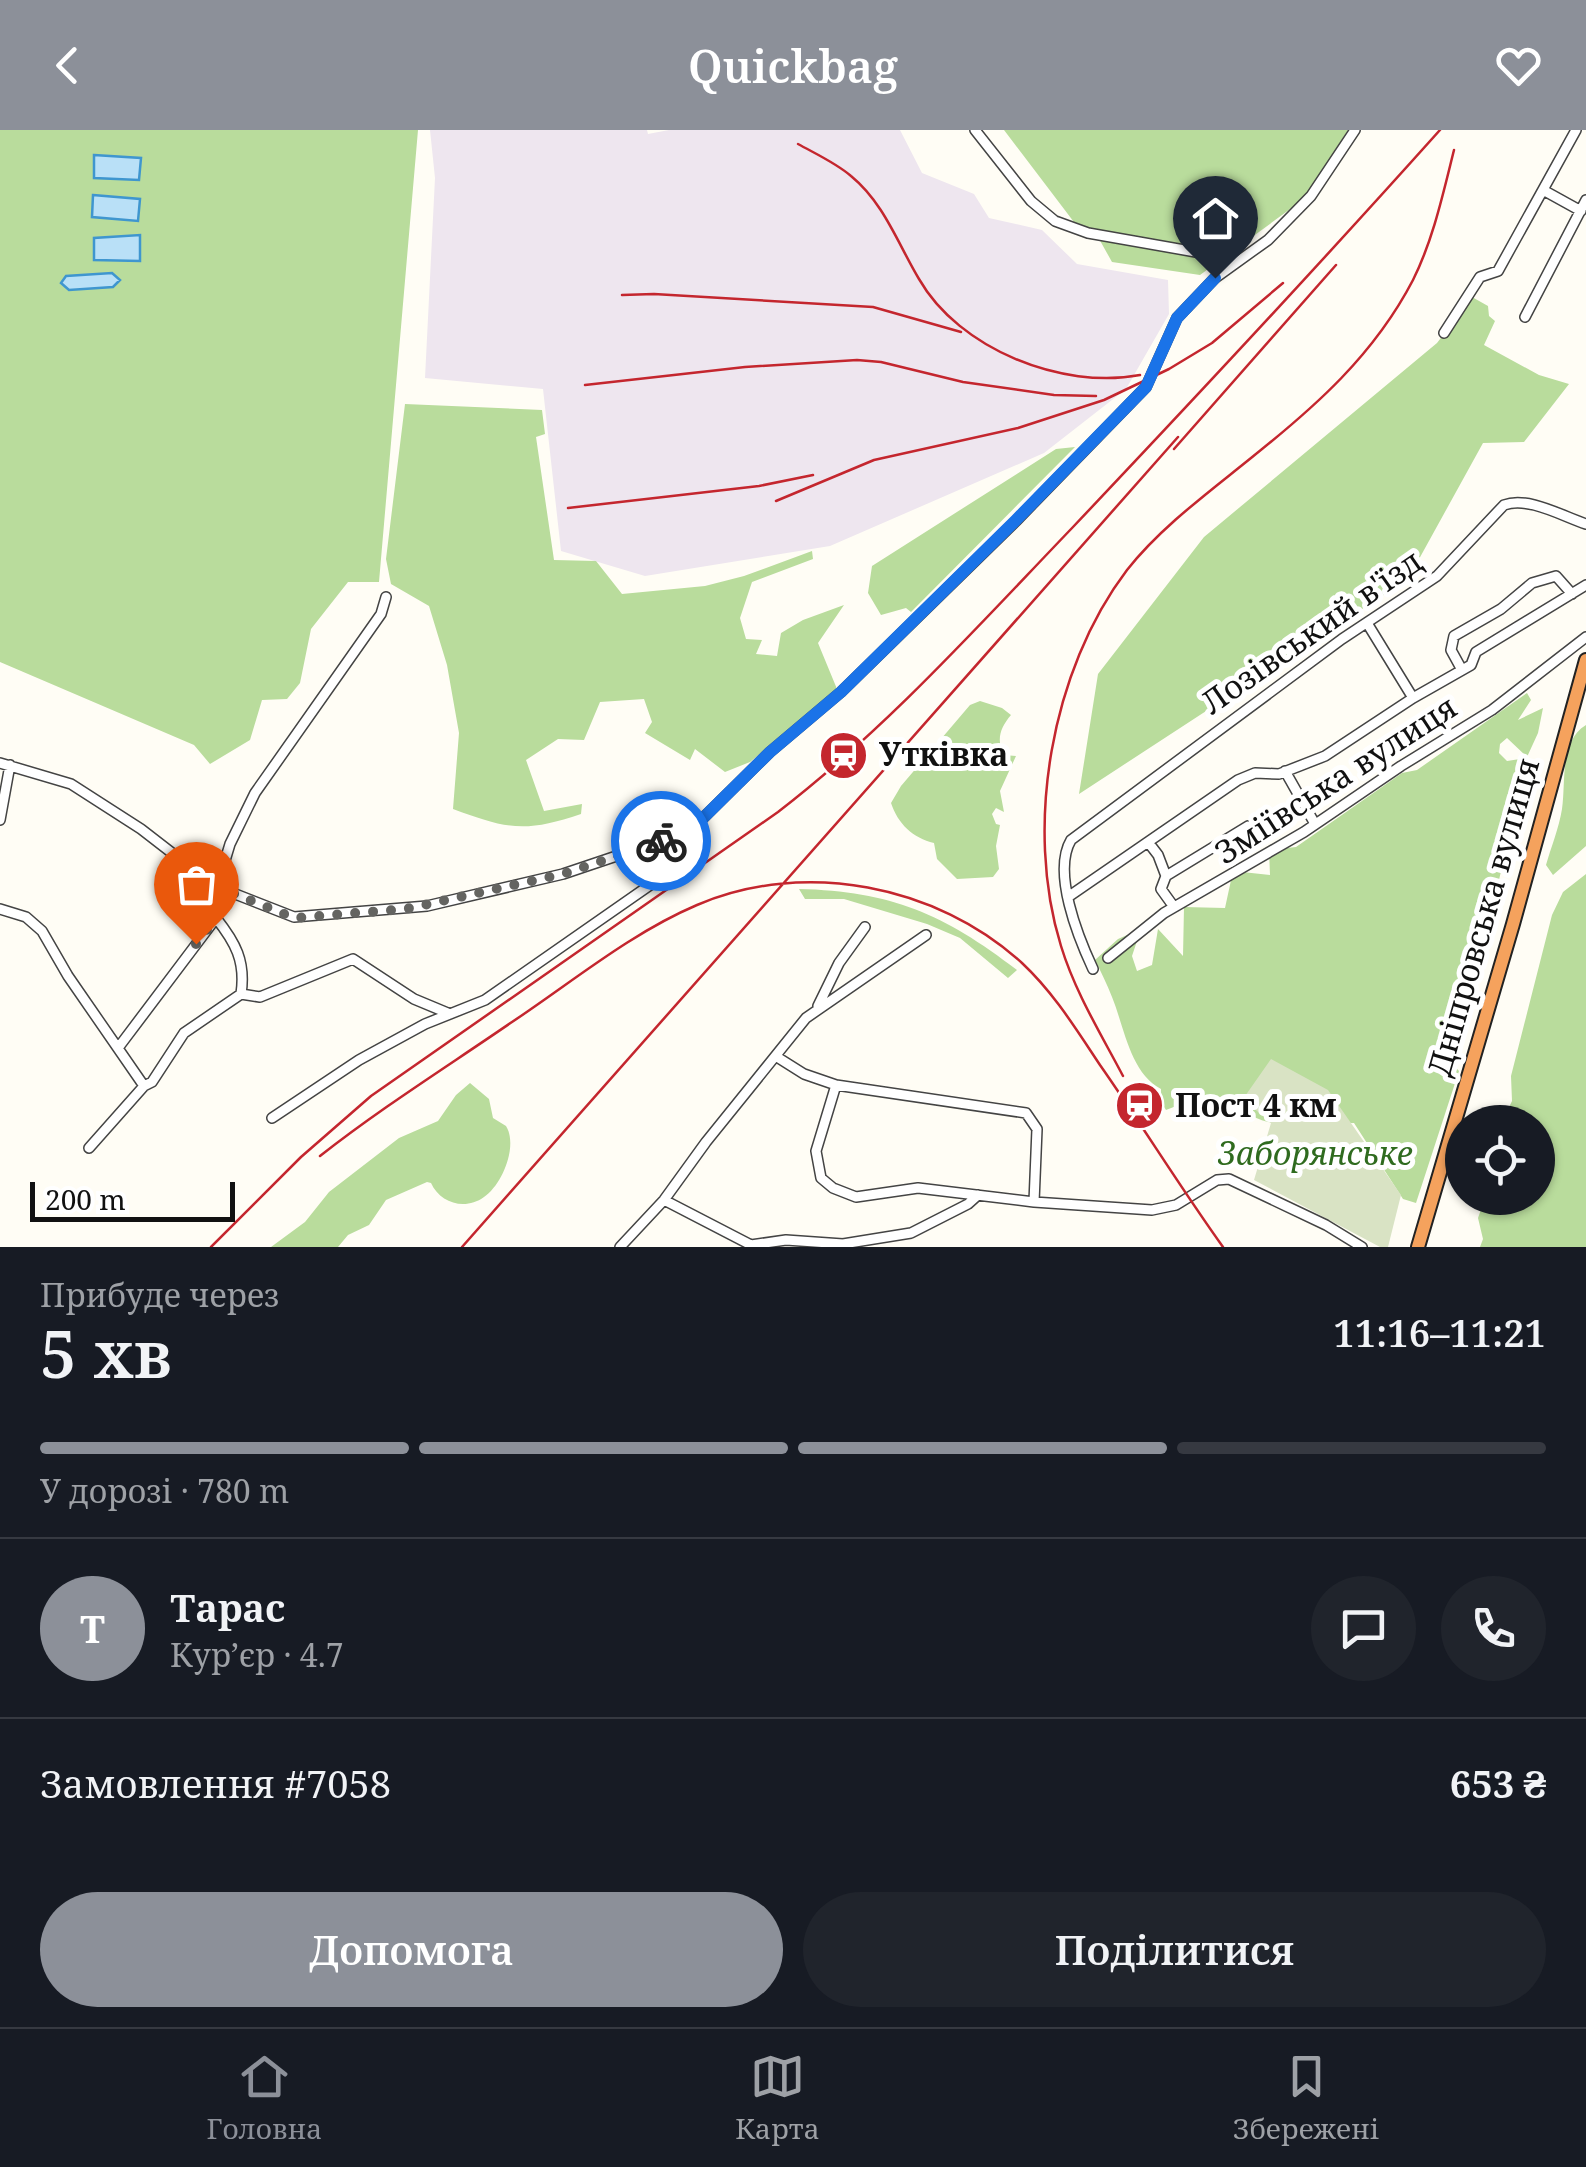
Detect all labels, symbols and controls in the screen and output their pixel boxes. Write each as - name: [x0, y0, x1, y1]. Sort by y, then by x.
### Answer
- text: Quickbag: [688, 35, 898, 96]
- icon: back: [40, 38, 95, 93]
- icon: heart: [1491, 38, 1546, 93]
- pin: [1173, 176, 1258, 279]
- icon: home: [1188, 191, 1243, 246]
- street label: Лозівський в'їзд: [1192, 539, 1430, 723]
- street label: Зміївська вулиця: [1206, 684, 1464, 873]
- station icon: Уткiвка: [818, 729, 870, 781]
- place label: Уткiвка: [879, 732, 1008, 775]
- street label: Дніпровська вулиця: [1417, 753, 1549, 1081]
- courier: [611, 791, 711, 891]
- icon: bike: [634, 814, 689, 869]
- pin: [154, 842, 239, 945]
- icon: bag: [169, 857, 224, 912]
- station icon: Пост 4 км: [1114, 1080, 1166, 1132]
- place label: Пост 4 км: [1175, 1083, 1336, 1126]
- map controls: [1445, 1105, 1555, 1215]
- button: locate: [1445, 1105, 1555, 1215]
- park label: Заборянське: [1217, 1131, 1413, 1174]
- scale bar: [30, 1177, 235, 1222]
- text: 200 m: [45, 1180, 126, 1218]
- text: Прибуде через: [40, 1273, 279, 1316]
- text: 11:16–11:21: [1333, 1306, 1546, 1358]
- text: 5 хв: [40, 1309, 172, 1397]
- text: У дорозі · 780 m: [40, 1469, 289, 1512]
- button: chat: [1311, 1576, 1416, 1681]
- button: phone: [1441, 1576, 1546, 1681]
- text: Тарас: [170, 1581, 285, 1633]
- text: Т: [80, 1602, 105, 1654]
- text: Кур’єр · 4.7: [170, 1633, 344, 1676]
- text: Замовлення #7058: [40, 1757, 391, 1809]
- text: 653 ₴: [1450, 1757, 1546, 1809]
- button: Допомога: [40, 1892, 783, 2007]
- button: Поділитися: [803, 1892, 1546, 2007]
- tab: Головна: [207, 2049, 322, 2147]
- tab: Карта: [735, 2049, 820, 2147]
- tab: Збережені: [1233, 2049, 1379, 2147]

